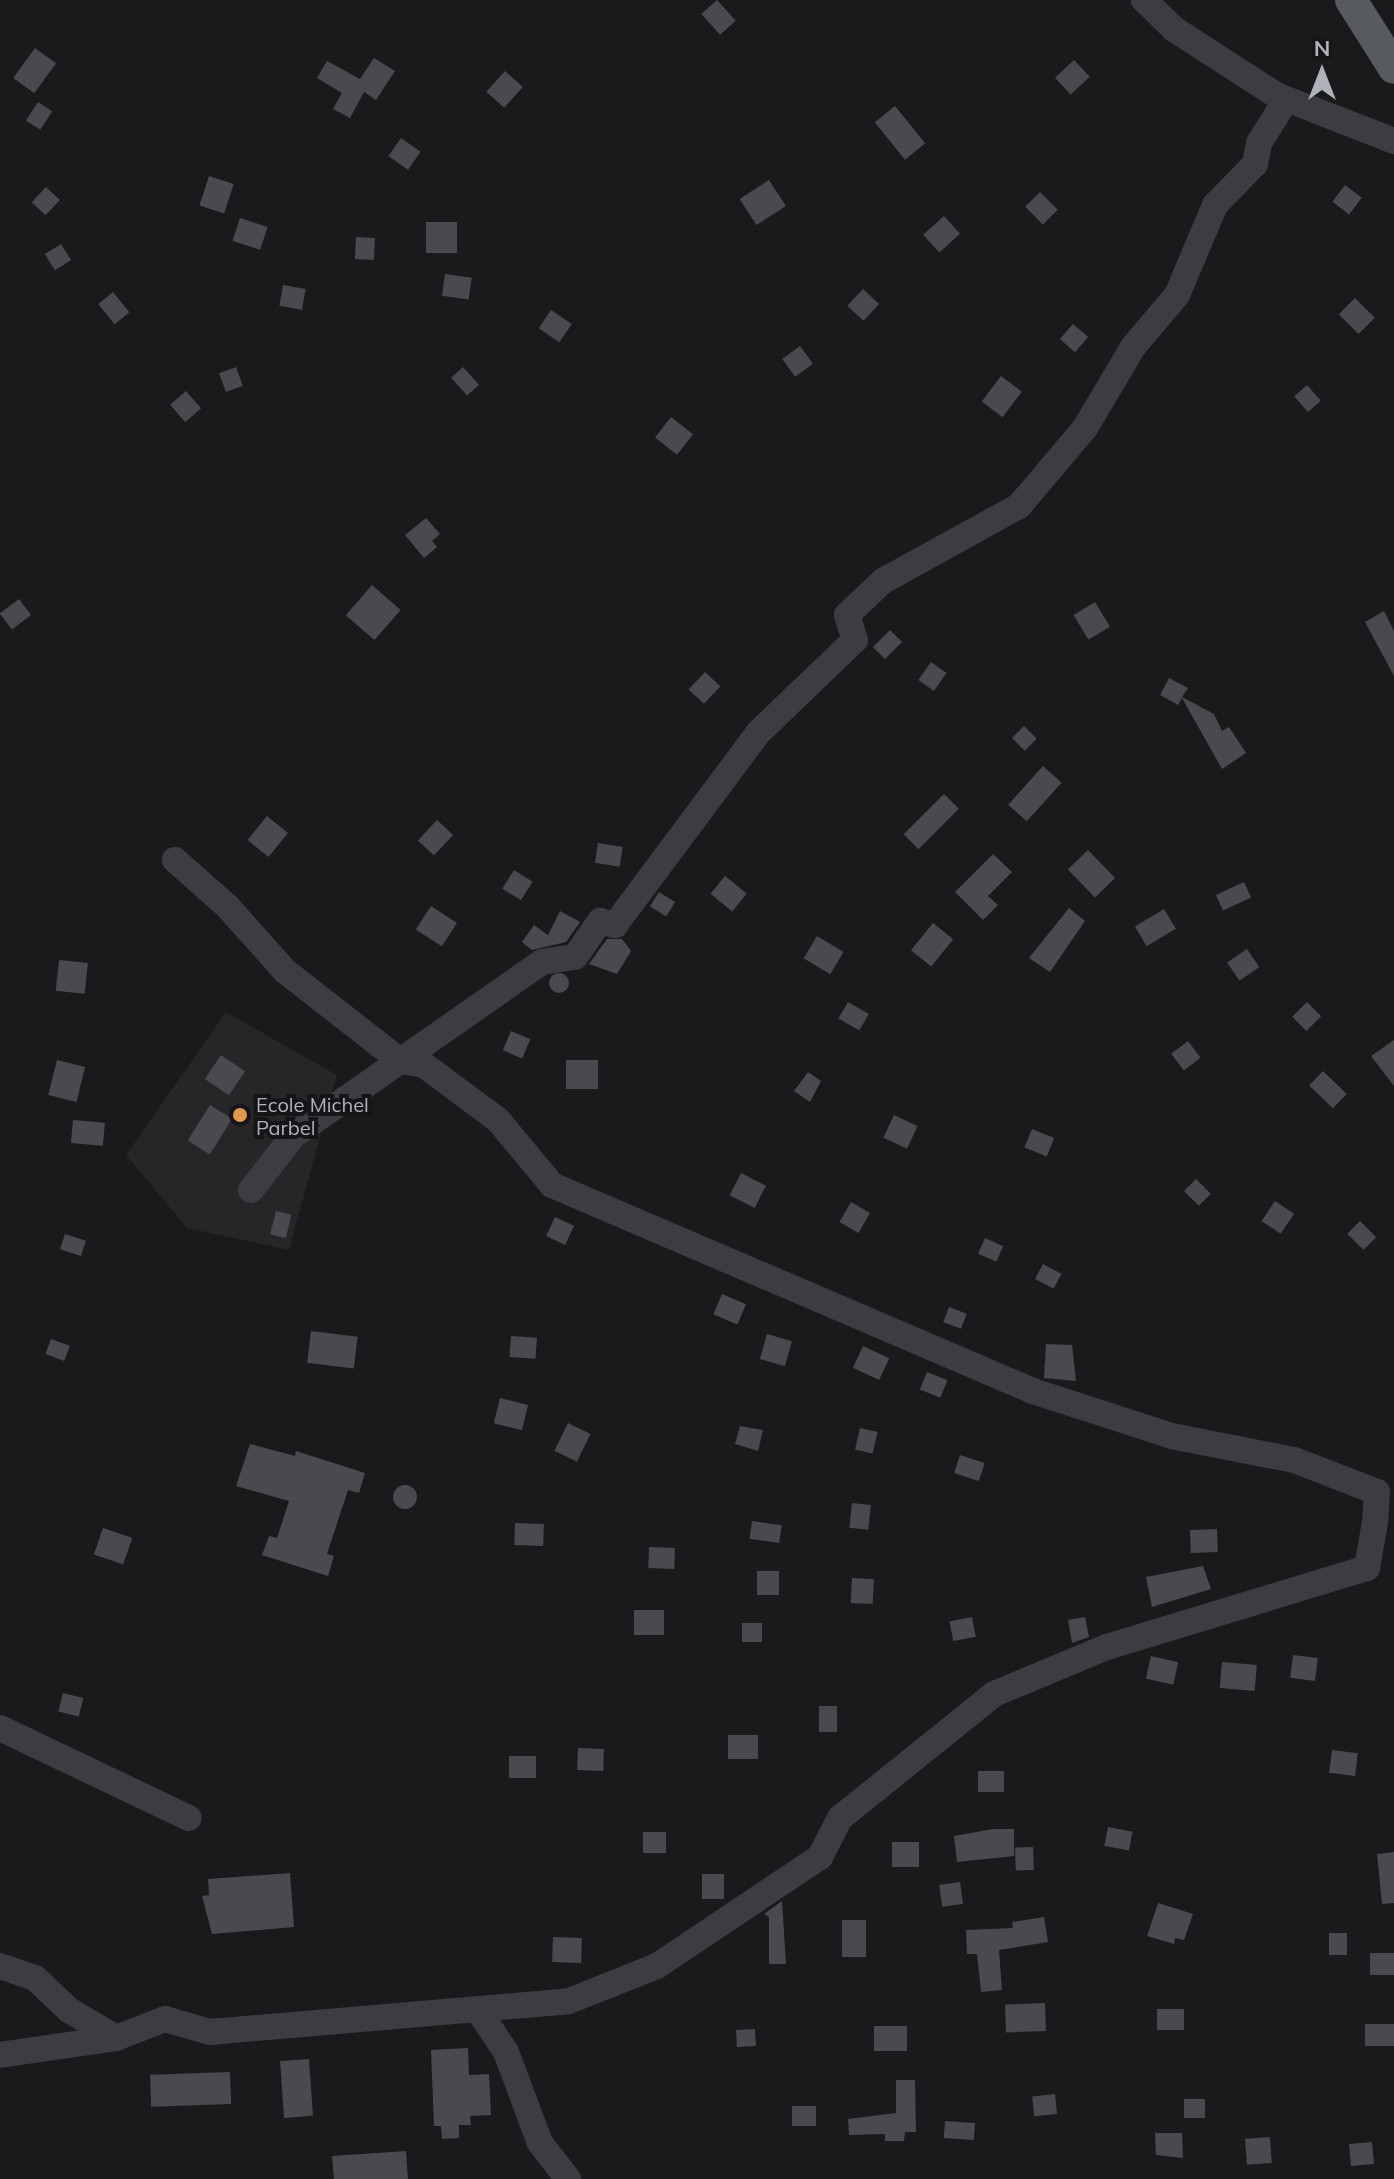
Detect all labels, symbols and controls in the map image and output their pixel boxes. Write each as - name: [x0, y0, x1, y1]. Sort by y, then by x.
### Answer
- north arrow: [1282, 32, 1362, 112]
- text: N: [1314, 34, 1330, 62]
- place label: Ecole Michel Parbel: [256, 1092, 369, 1139]
- marker: Ecole Michel Parbel: [231, 1106, 249, 1124]

